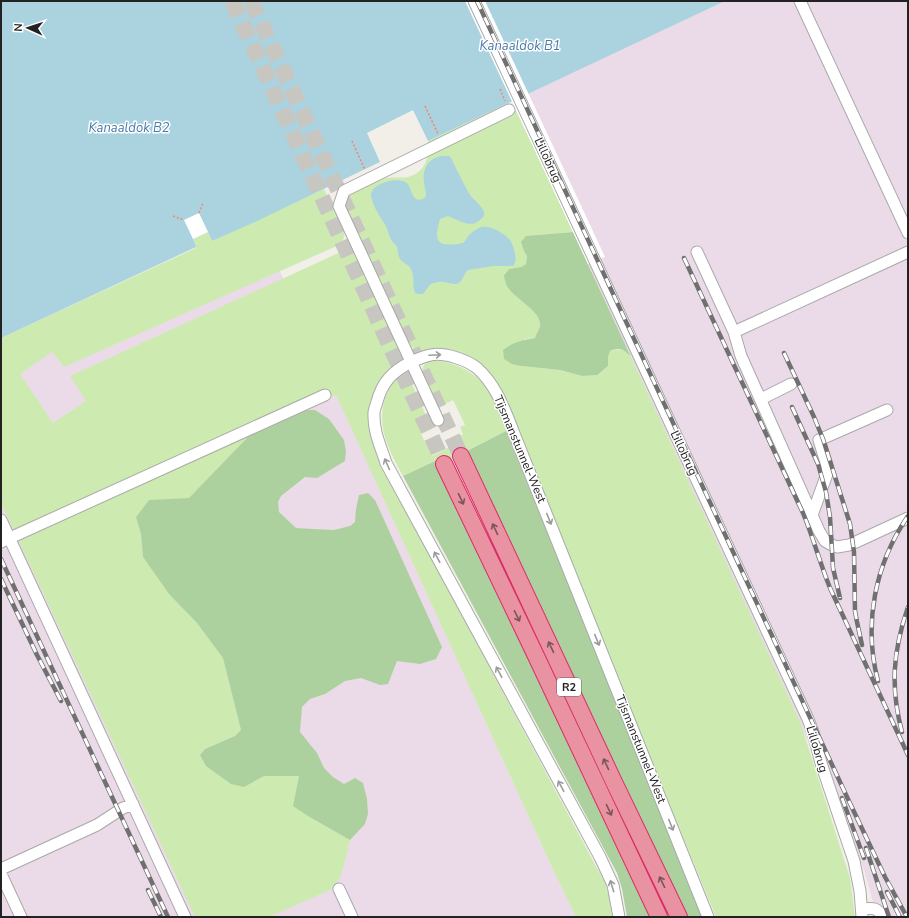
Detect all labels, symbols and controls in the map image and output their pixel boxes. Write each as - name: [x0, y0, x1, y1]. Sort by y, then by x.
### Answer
- north arrow: [8, 8, 48, 48]
- text: N: [11, 23, 26, 32]
- water label: Kanaaldok B1: [479, 37, 561, 55]
- water label: Kanaaldok B2: [88, 119, 170, 137]
- street label: Lillobrug: [531, 135, 565, 185]
- one-way arrow: [428, 352, 441, 359]
- street label: Tijsmanstunnel-West: [490, 393, 550, 506]
- street label: Lillobrug: [667, 428, 701, 478]
- one-way arrow: [383, 458, 390, 470]
- one-way arrow: [458, 493, 465, 505]
- one-way arrow: [545, 512, 553, 524]
- one-way arrow: [491, 523, 498, 535]
- one-way arrow: [433, 552, 440, 564]
- one-way arrow: [514, 610, 522, 622]
- one-way arrow: [594, 633, 601, 645]
- one-way arrow: [547, 641, 554, 653]
- one-way arrow: [495, 666, 502, 678]
- road number: R2: [557, 678, 581, 696]
- street label: Tijsmanstunnel-West: [612, 692, 670, 806]
- street label: Lillobrug: [802, 724, 832, 774]
- one-way arrow: [602, 759, 609, 771]
- one-way arrow: [557, 780, 564, 792]
- one-way arrow: [606, 804, 613, 816]
- one-way arrow: [668, 819, 676, 831]
- one-way arrow: [658, 876, 665, 888]
- one-way arrow: [608, 880, 615, 893]

